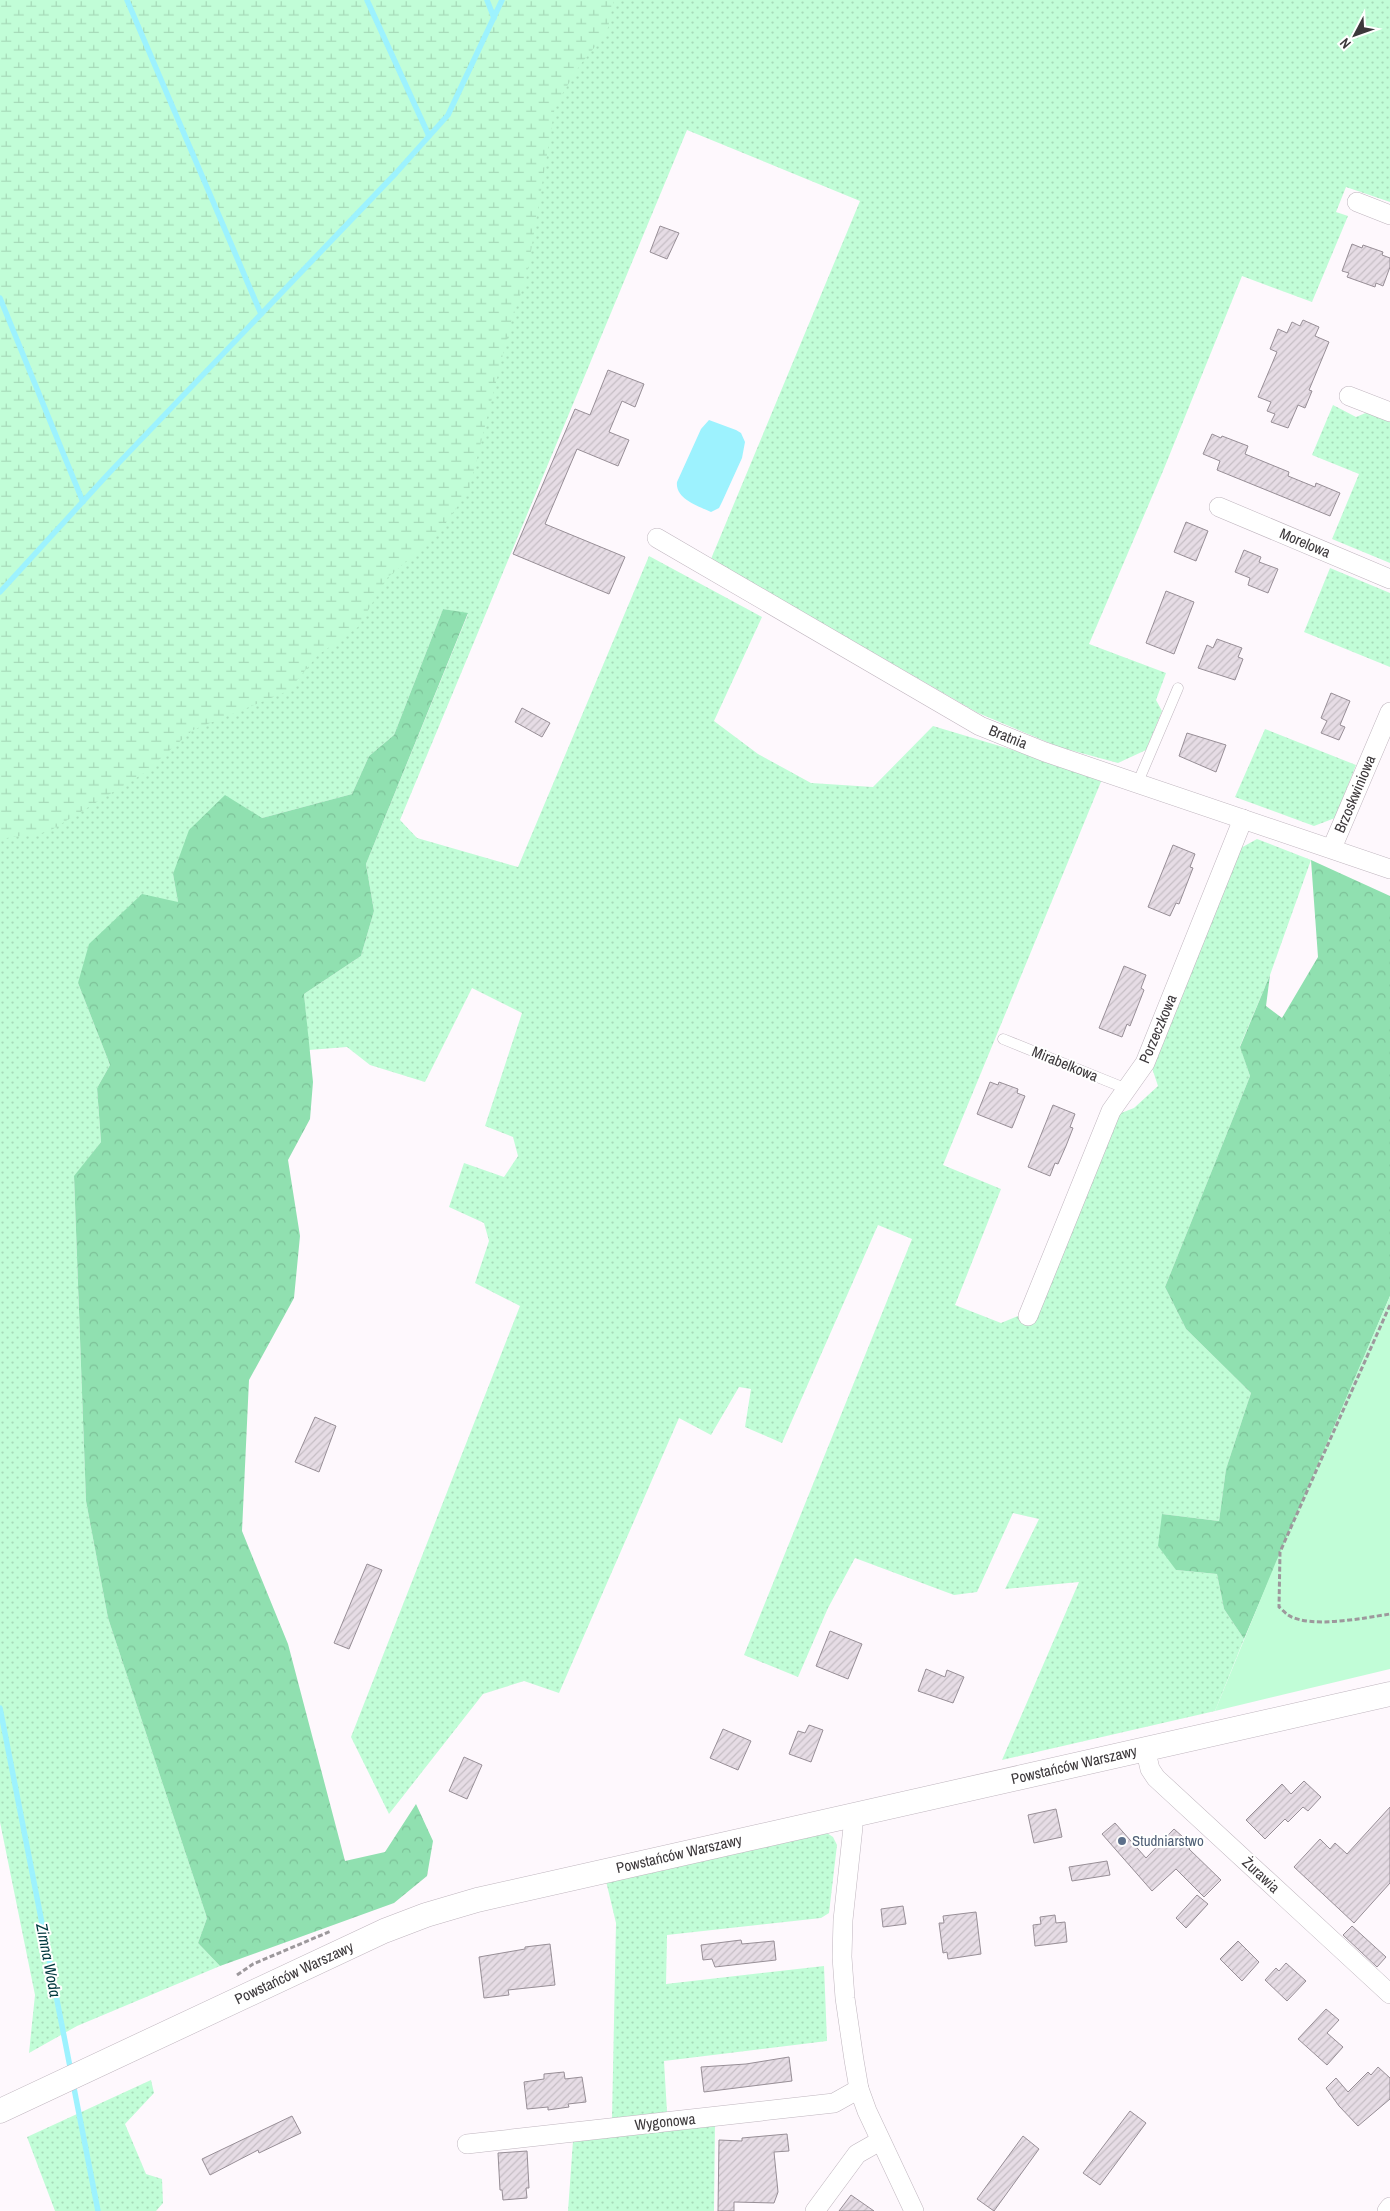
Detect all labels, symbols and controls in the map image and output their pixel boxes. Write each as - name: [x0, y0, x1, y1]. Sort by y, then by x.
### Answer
- north arrow: [1330, 10, 1380, 60]
- text: N: [1336, 34, 1355, 53]
- street label: Morelowa: [1277, 522, 1334, 563]
- street label: Bratnia: [986, 719, 1031, 754]
- street label: Brzoskwiniowa: [1329, 751, 1380, 836]
- street label: Porzeczkowa: [1134, 991, 1182, 1067]
- street label: Mirabelkowa: [1029, 1041, 1102, 1086]
- street label: Powstańców Warszawy: [1009, 1740, 1140, 1789]
- street label: Powstańców Warszawy: [614, 1829, 745, 1878]
- place label: Studniarstwo: [1132, 1830, 1204, 1851]
- marker: Studniarstwo: [1116, 1835, 1128, 1847]
- street label: Żurawia: [1238, 1852, 1285, 1898]
- water label: Zimna Woda: [31, 1920, 67, 1999]
- street label: Powstańców Warszawy: [231, 1935, 357, 2009]
- street label: Wygonowa: [634, 2108, 696, 2135]

